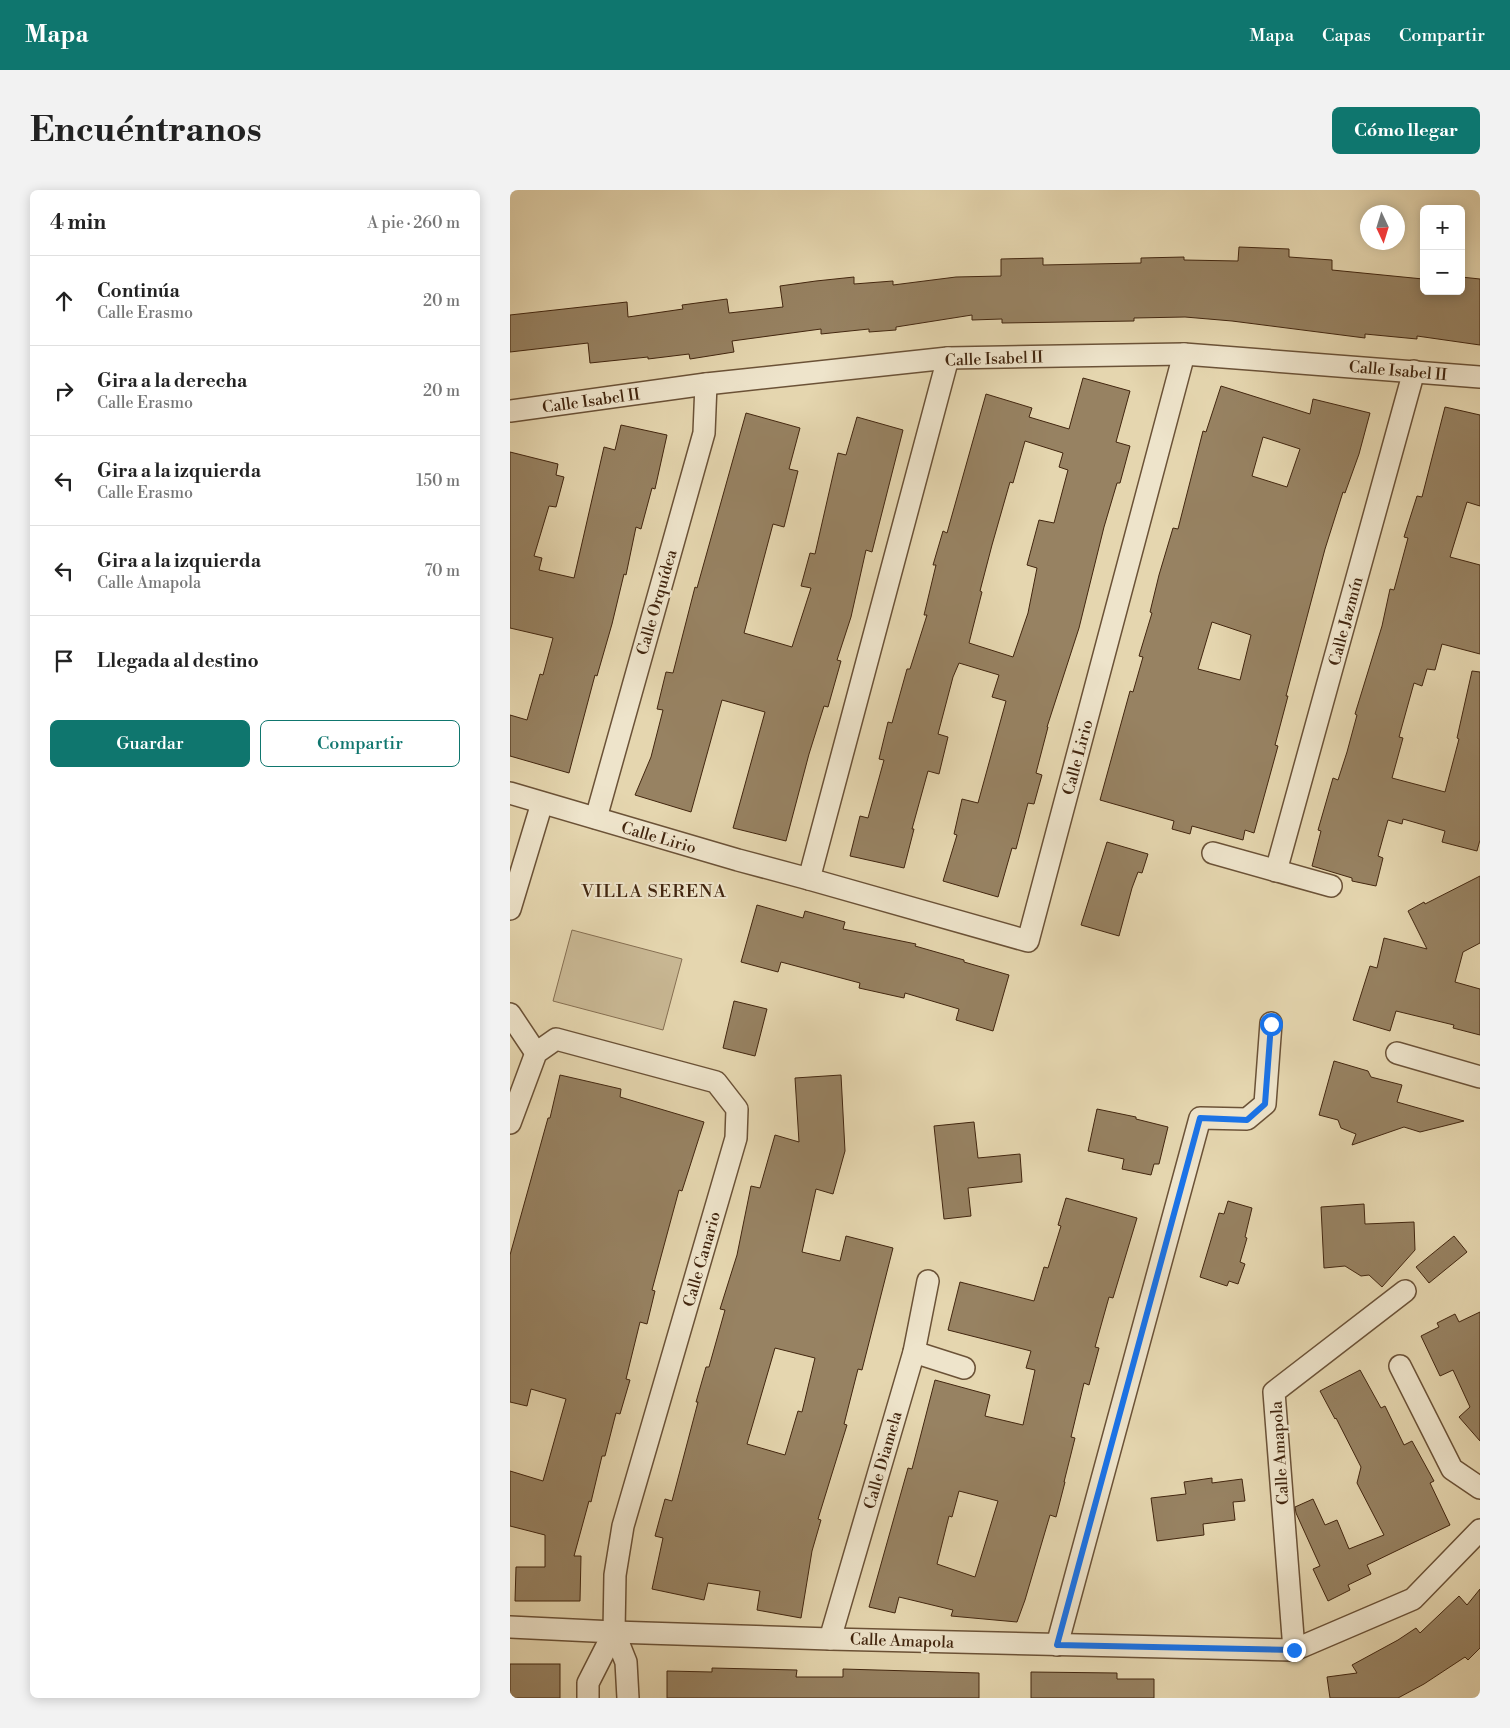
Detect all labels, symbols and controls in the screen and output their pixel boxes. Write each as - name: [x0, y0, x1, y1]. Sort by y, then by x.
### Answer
- text: Mapa: [25, 20, 88, 50]
- text: Mapa: [1250, 24, 1294, 47]
- text: Capas: [1322, 24, 1371, 47]
- text: Compartir: [1399, 24, 1485, 47]
- button: Cómo llegar: [1332, 107, 1480, 154]
- text: Encuéntranos: [30, 109, 262, 152]
- north arrow: [1360, 205, 1405, 250]
- map controls: [1420, 205, 1465, 295]
- button: +: [1420, 205, 1465, 250]
- text: 4 min: [50, 210, 106, 236]
- text: A pie · 260 m: [367, 213, 460, 233]
- button: −: [1420, 250, 1465, 295]
- text: Continúa: [97, 279, 180, 303]
- icon: ahead: [50, 287, 78, 315]
- text: 20 m: [423, 291, 460, 311]
- text: Calle Erasmo: [97, 303, 193, 323]
- street label: Calle Isabel II: [944, 347, 1044, 371]
- street label: Calle Isabel II: [1348, 357, 1448, 385]
- text: Gira a la derecha: [97, 369, 247, 393]
- icon: right: [50, 377, 78, 405]
- text: 20 m: [423, 381, 460, 401]
- street label: Calle Isabel II: [541, 384, 641, 418]
- text: Calle Erasmo: [97, 393, 193, 413]
- text: Gira a la izquierda: [97, 459, 261, 483]
- icon: left: [50, 467, 78, 495]
- text: 150 m: [416, 471, 460, 491]
- text: Calle Erasmo: [97, 483, 193, 503]
- street label: Calle Orquídea: [632, 546, 682, 657]
- text: Gira a la izquierda: [97, 549, 261, 573]
- icon: left: [50, 557, 78, 585]
- text: 70 m: [424, 561, 460, 581]
- text: Calle Amapola: [97, 573, 201, 593]
- street label: Calle Jazmín: [1324, 574, 1368, 668]
- icon: arrive: [50, 647, 78, 675]
- text: Llegada al destino: [97, 649, 259, 673]
- street label: Calle Lirio: [1058, 717, 1098, 797]
- button: Guardar: [50, 720, 250, 767]
- button: Compartir: [260, 720, 460, 767]
- street label: Calle Lirio: [619, 818, 699, 858]
- district label: VILLA SERENA: [580, 880, 727, 903]
- route start: [1260, 1013, 1283, 1036]
- street label: Calle Canario: [679, 1209, 725, 1309]
- street label: Calle Amapola: [1266, 1399, 1294, 1506]
- street label: Calle Diamela: [859, 1408, 907, 1511]
- street label: Calle Amapola: [850, 1629, 955, 1653]
- route end: [1283, 1639, 1306, 1662]

